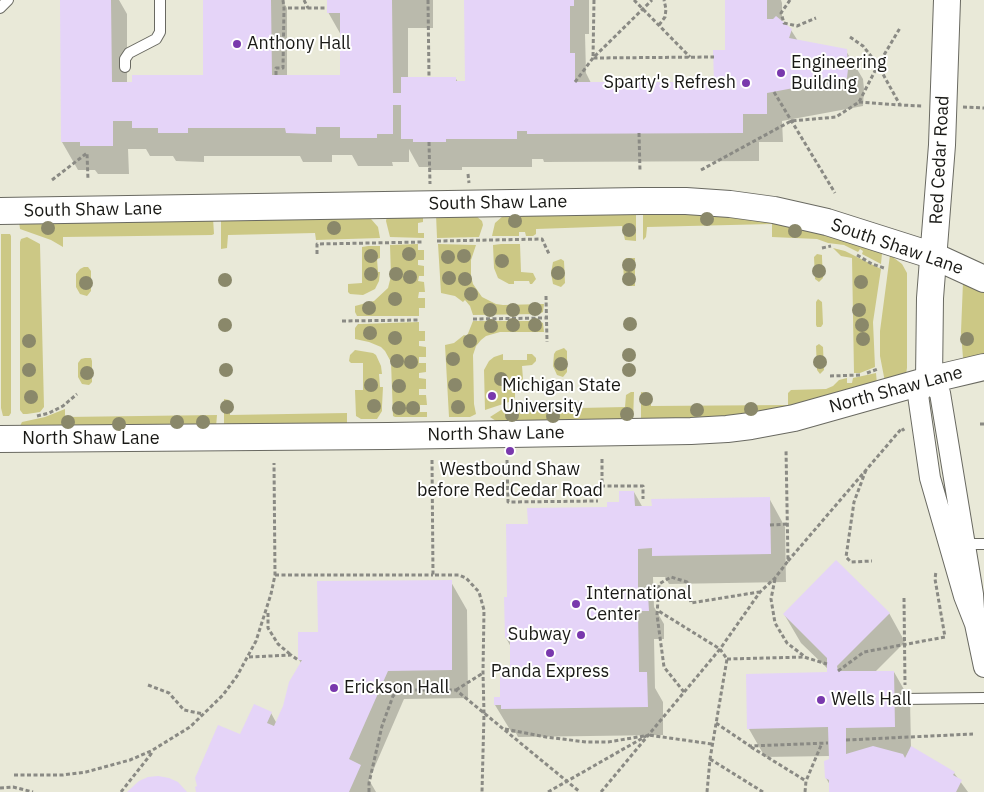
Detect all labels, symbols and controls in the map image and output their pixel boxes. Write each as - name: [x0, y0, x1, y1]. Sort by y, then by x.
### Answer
- place label: Anthony Hall: [247, 33, 351, 55]
- marker: Anthony Hall: [231, 38, 243, 50]
- place label: Engineering Building: [791, 52, 887, 94]
- marker: Engineering Building: [775, 67, 787, 79]
- place label: Sparty's Refresh: [603, 72, 736, 94]
- marker: Sparty's Refresh: [740, 77, 752, 89]
- street label: Red Cedar Road: [926, 95, 954, 225]
- street label: South Shaw Lane: [429, 191, 567, 215]
- street label: South Shaw Lane: [24, 198, 162, 222]
- street label: South Shaw Lane: [828, 214, 966, 280]
- street label: North Shaw Lane: [827, 362, 965, 418]
- place label: Michigan State University: [502, 375, 621, 418]
- marker: Michigan State University: [486, 390, 498, 402]
- street label: North Shaw Lane: [427, 422, 565, 446]
- street label: North Shaw Lane: [22, 428, 160, 450]
- marker: Westbound Shaw before Red Cedar Road: [504, 445, 516, 457]
- place label: Westbound Shaw before Red Cedar Road: [417, 459, 603, 502]
- place label: International Center: [586, 583, 692, 626]
- marker: International Center: [570, 598, 582, 610]
- place label: Subway: [508, 624, 571, 646]
- marker: Subway: [575, 629, 587, 641]
- marker: Panda Express: [544, 647, 556, 659]
- place label: Panda Express: [491, 661, 609, 683]
- place label: Erickson Hall: [344, 677, 449, 699]
- marker: Erickson Hall: [328, 682, 340, 694]
- place label: Wells Hall: [831, 689, 911, 711]
- marker: Wells Hall: [815, 694, 827, 706]

